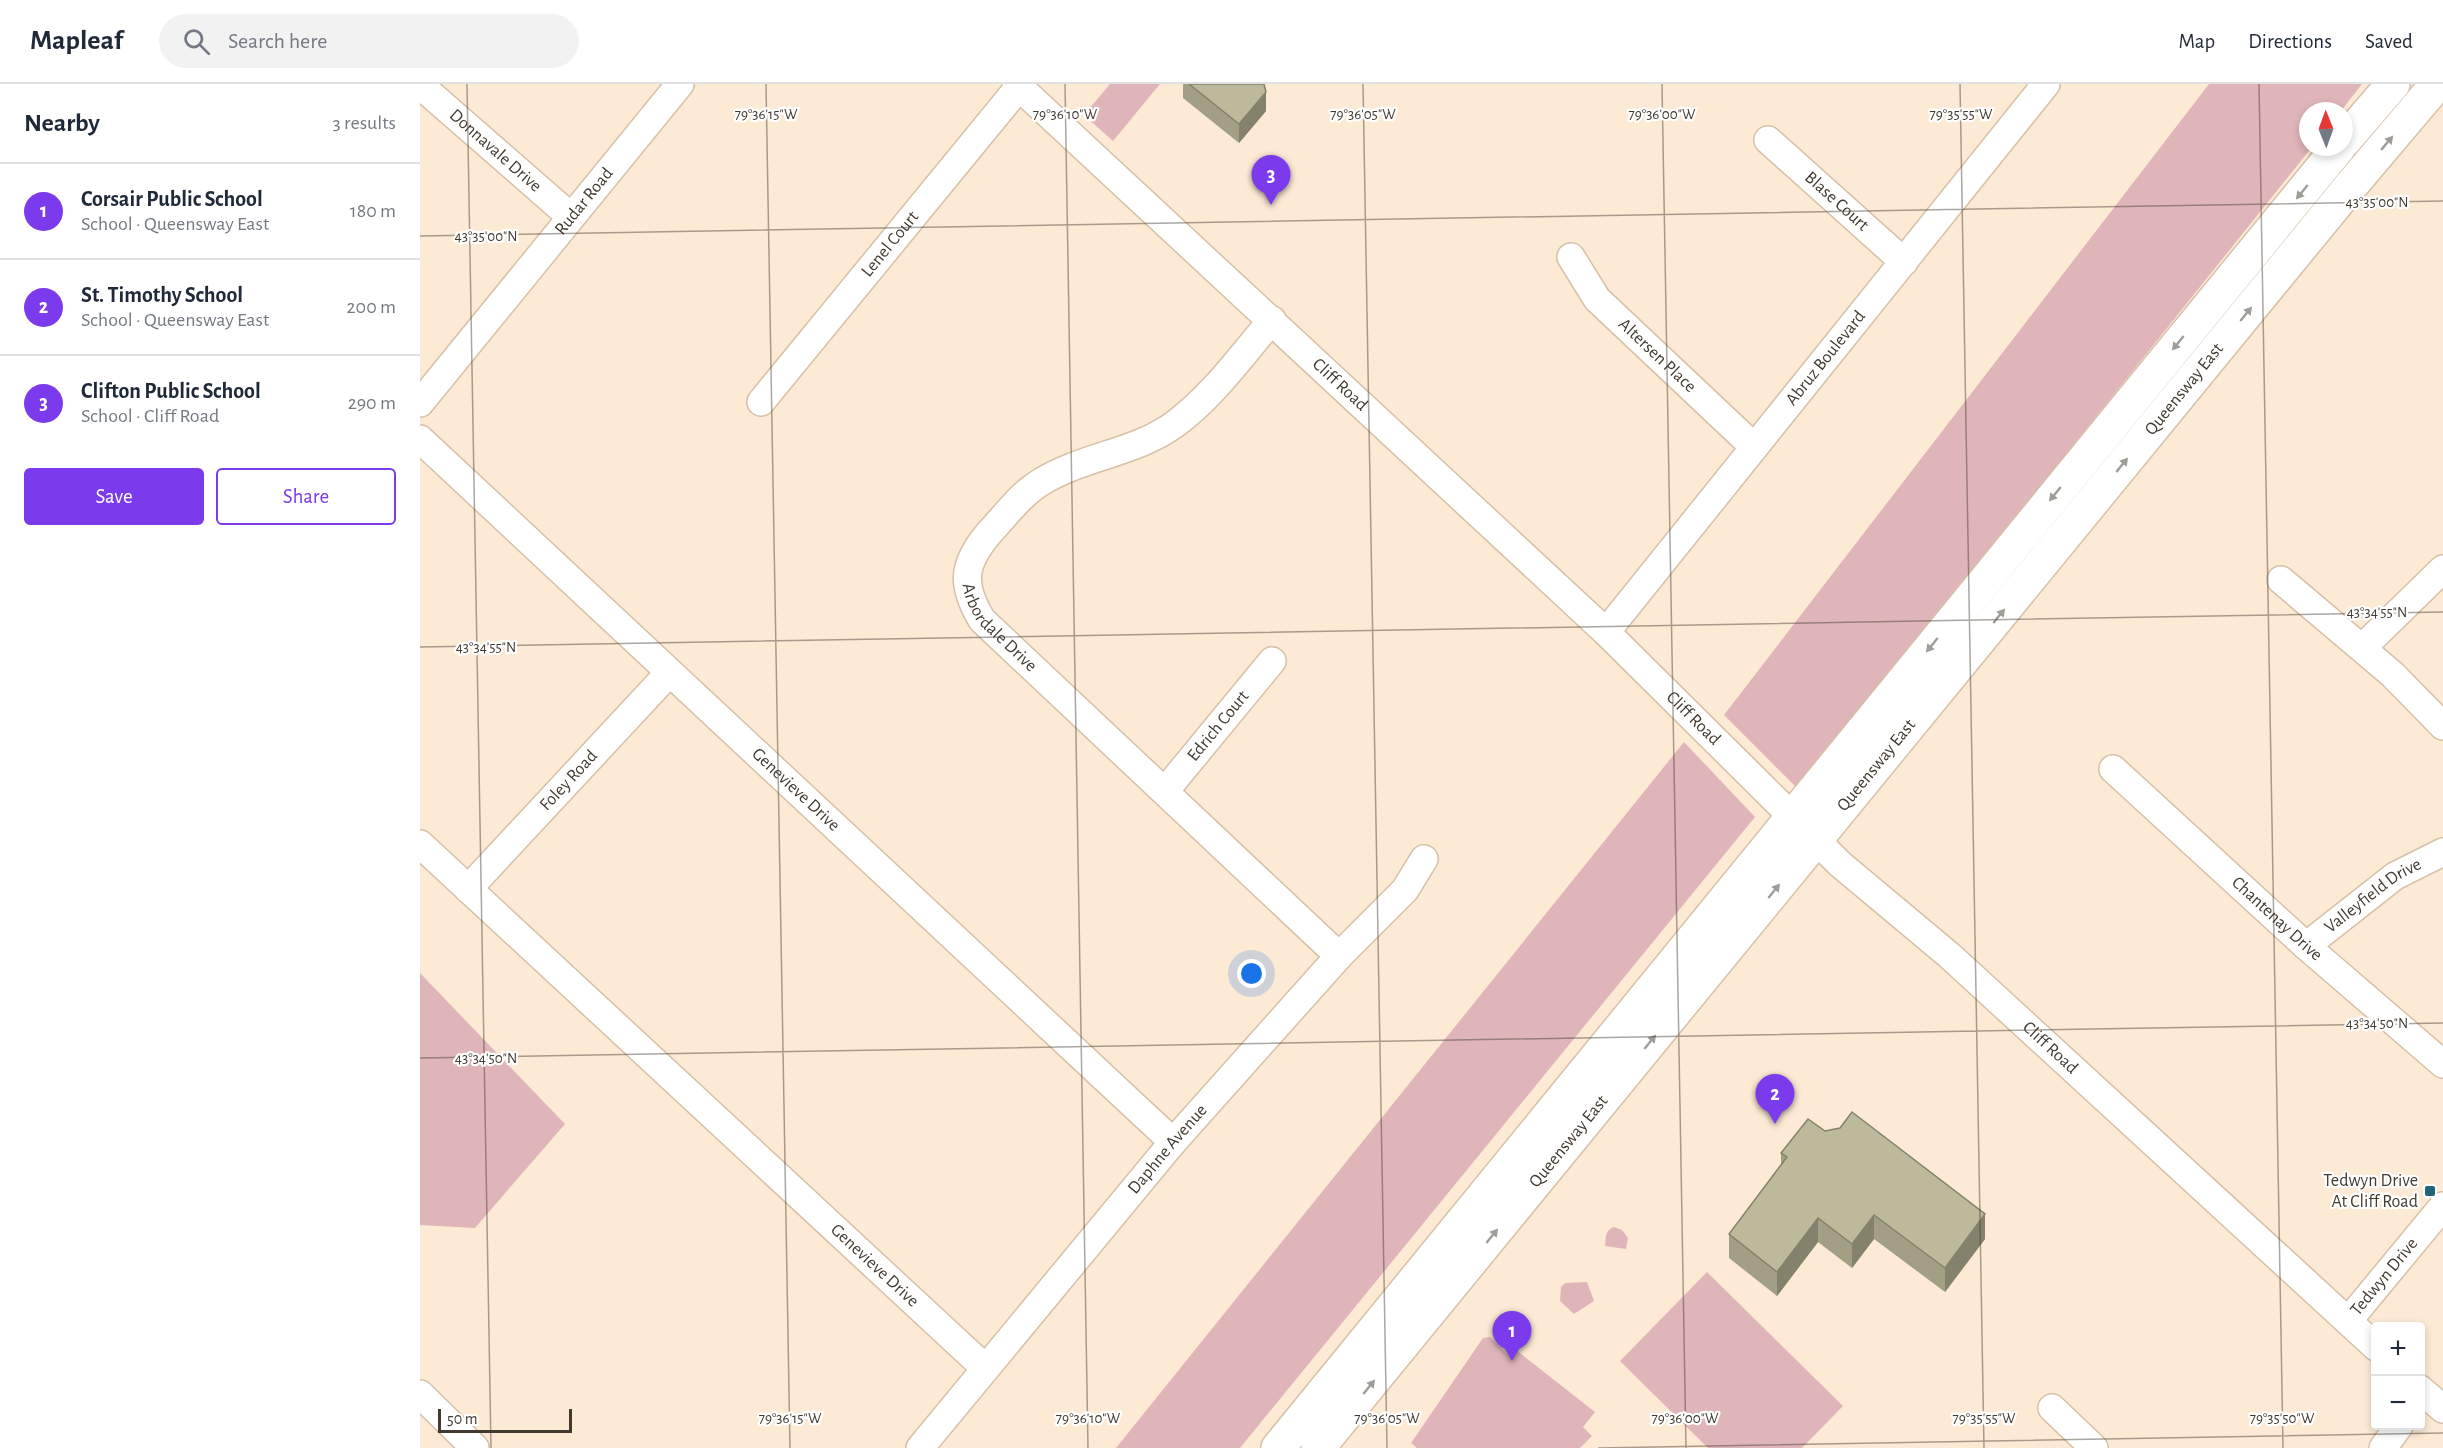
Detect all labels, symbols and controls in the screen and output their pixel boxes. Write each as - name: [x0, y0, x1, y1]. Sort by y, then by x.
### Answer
- search box: [159, 14, 579, 68]
- icon: search: [180, 25, 213, 58]
- text: Mapleaf: [30, 27, 123, 55]
- text: Search here: [228, 30, 327, 52]
- text: Map: [2179, 31, 2215, 52]
- text: Directions: [2248, 31, 2332, 52]
- text: Saved: [2365, 31, 2413, 52]
- north arrow: [2299, 102, 2353, 156]
- street label: Donnavale Drive: [446, 106, 545, 196]
- text: 79°36'15"W: [735, 107, 798, 122]
- text: 79°36'10"W: [1033, 107, 1098, 122]
- text: 79°36'05"W: [1330, 107, 1396, 122]
- text: 79°36'00"W: [1628, 107, 1696, 122]
- text: 79°35'55"W: [1930, 107, 1993, 122]
- text: Nearby: [24, 110, 100, 136]
- text: 3 results: [332, 113, 396, 133]
- one-way arrow: [2380, 136, 2393, 151]
- pin: 3: [1252, 156, 1290, 205]
- street label: Rudar Road: [552, 164, 617, 239]
- street label: Blase Court: [1801, 168, 1872, 235]
- one-way arrow: [2296, 184, 2309, 199]
- text: Corsair Public School: [81, 188, 263, 210]
- text: 43°35'00"N: [2345, 195, 2409, 210]
- text: 1: [40, 201, 47, 221]
- text: 180 m: [350, 201, 396, 221]
- street label: Lenel Court: [858, 208, 922, 280]
- text: School · Queensway East: [81, 214, 269, 234]
- text: 43°35'00"N: [454, 229, 518, 244]
- text: St. Timothy School: [81, 284, 243, 306]
- text: 2: [39, 297, 48, 317]
- text: 200 m: [346, 297, 396, 317]
- one-way arrow: [2239, 306, 2252, 322]
- street label: Abruz Boulevard: [1782, 308, 1869, 409]
- text: School · Queensway East: [81, 310, 269, 330]
- street label: Altersen Place: [1615, 315, 1699, 396]
- one-way arrow: [2172, 335, 2185, 351]
- street label: Queensway East: [2142, 340, 2227, 439]
- street label: Cliff Road: [1309, 355, 1371, 415]
- text: Clifton Public School: [81, 380, 261, 402]
- text: 3: [39, 393, 48, 413]
- text: 290 m: [348, 393, 396, 413]
- text: School · Cliff Road: [81, 406, 219, 426]
- one-way arrow: [2116, 457, 2129, 473]
- button: Save: [24, 468, 204, 525]
- button: Share: [216, 468, 396, 525]
- one-way arrow: [2049, 486, 2062, 501]
- street label: Arbordale Drive: [959, 582, 1040, 675]
- text: 43°34'55"N: [2347, 605, 2407, 620]
- one-way arrow: [1992, 608, 2005, 624]
- one-way arrow: [1925, 637, 1938, 653]
- text: 43°34'55"N: [456, 640, 516, 655]
- street label: Edrich Court: [1184, 687, 1253, 765]
- street label: Cliff Road: [1663, 688, 1724, 749]
- street label: Queensway East: [1834, 716, 1919, 815]
- street label: Genevieve Drive: [748, 745, 843, 835]
- street label: Foley Road: [537, 747, 601, 814]
- street label: Valleyfield Drive: [2321, 855, 2424, 937]
- street label: Chantenay Drive: [2228, 873, 2325, 965]
- one-way arrow: [1767, 883, 1780, 899]
- your location: [1237, 959, 1266, 988]
- text: 43°34'50"N: [2346, 1016, 2408, 1031]
- street label: Cliff Road: [2019, 1018, 2081, 1077]
- one-way arrow: [1644, 1035, 1656, 1050]
- text: 43°34'50"N: [455, 1051, 517, 1066]
- pin: 2: [1756, 1074, 1794, 1124]
- street label: Queensway East: [1526, 1092, 1612, 1191]
- street label: Daphne Avenue: [1125, 1101, 1211, 1198]
- place label: Tedwyn Drive At Cliff Road: [2323, 1172, 2418, 1211]
- marker: Tedwyn Drive At Cliff Road: [2423, 1184, 2437, 1198]
- street label: Genevieve Drive: [827, 1221, 922, 1311]
- one-way arrow: [1486, 1228, 1499, 1244]
- street label: Tedwyn Drive: [2347, 1235, 2421, 1319]
- pin: 1: [1492, 1312, 1532, 1361]
- map controls: [2371, 1322, 2425, 1430]
- button: +: [2371, 1322, 2425, 1376]
- button: −: [2371, 1376, 2425, 1430]
- one-way arrow: [1362, 1379, 1374, 1394]
- scale bar: [438, 1406, 572, 1434]
- text: 50 m: [447, 1411, 478, 1427]
- text: 79°36'15"W: [759, 1411, 822, 1426]
- text: 79°36'10"W: [1056, 1411, 1121, 1426]
- text: 79°36'05"W: [1354, 1411, 1420, 1426]
- text: 79°36'00"W: [1651, 1411, 1719, 1426]
- text: 79°35'55"W: [1953, 1411, 2016, 1426]
- text: 79°35'50"W: [2250, 1411, 2315, 1426]

